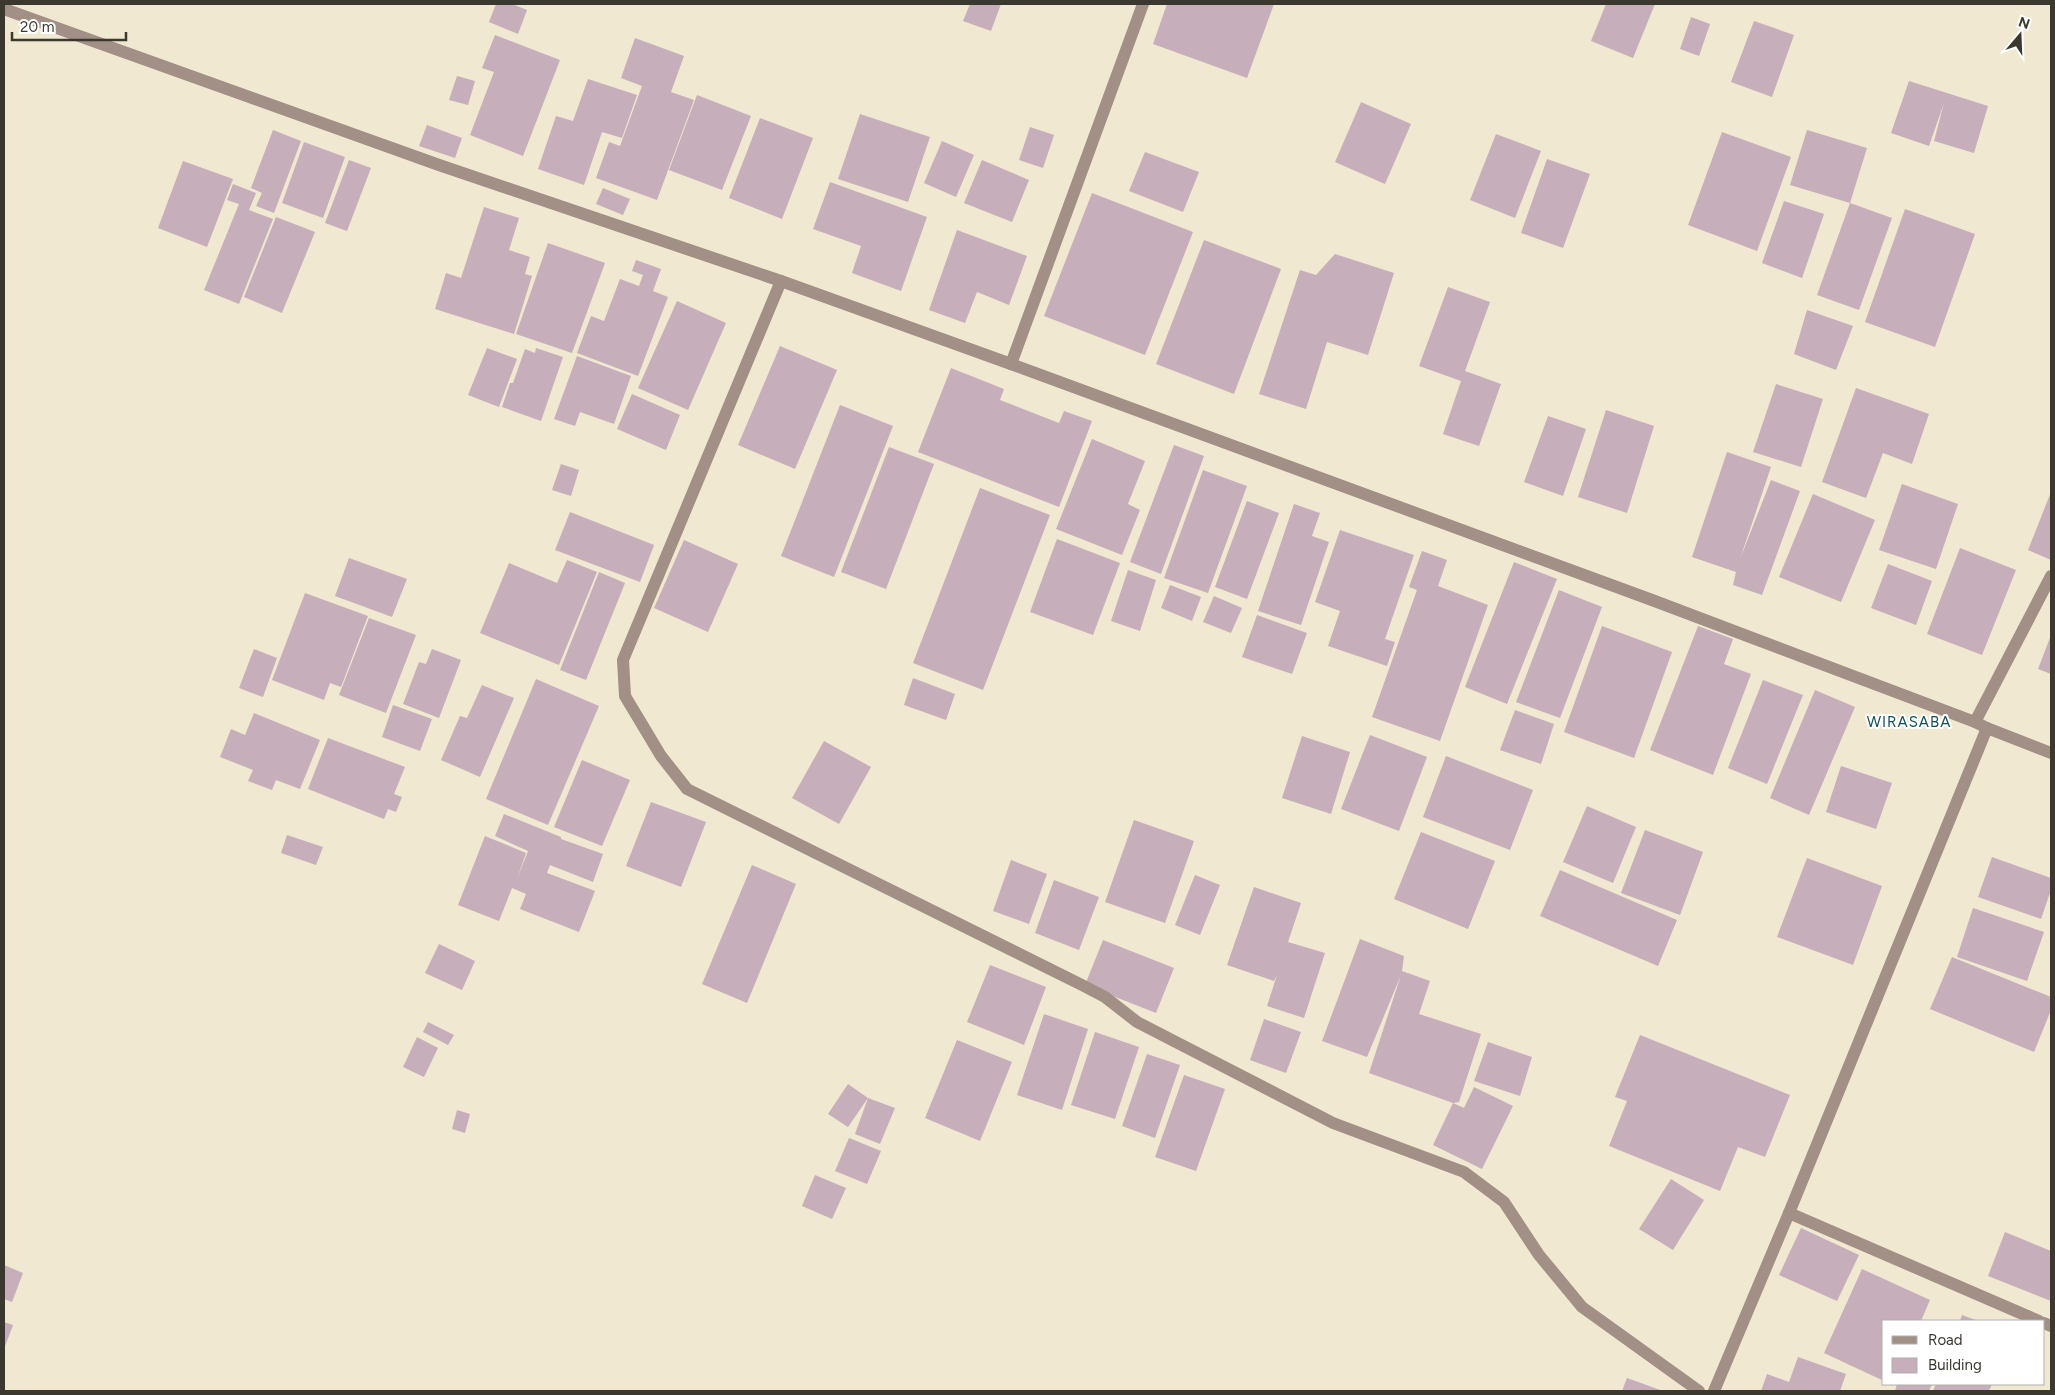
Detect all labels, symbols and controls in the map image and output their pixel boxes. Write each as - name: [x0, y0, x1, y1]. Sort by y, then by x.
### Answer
- scale bar: [12, 10, 126, 42]
- north arrow: [1995, 10, 2045, 60]
- text: N: [2016, 13, 2032, 33]
- text: 20 m: [20, 18, 54, 36]
- district label: WIRASABA: [1867, 713, 1951, 731]
- legend: [1882, 1320, 2045, 1385]
- text: Road: [1928, 1331, 1963, 1349]
- text: Building: [1928, 1356, 1982, 1374]

